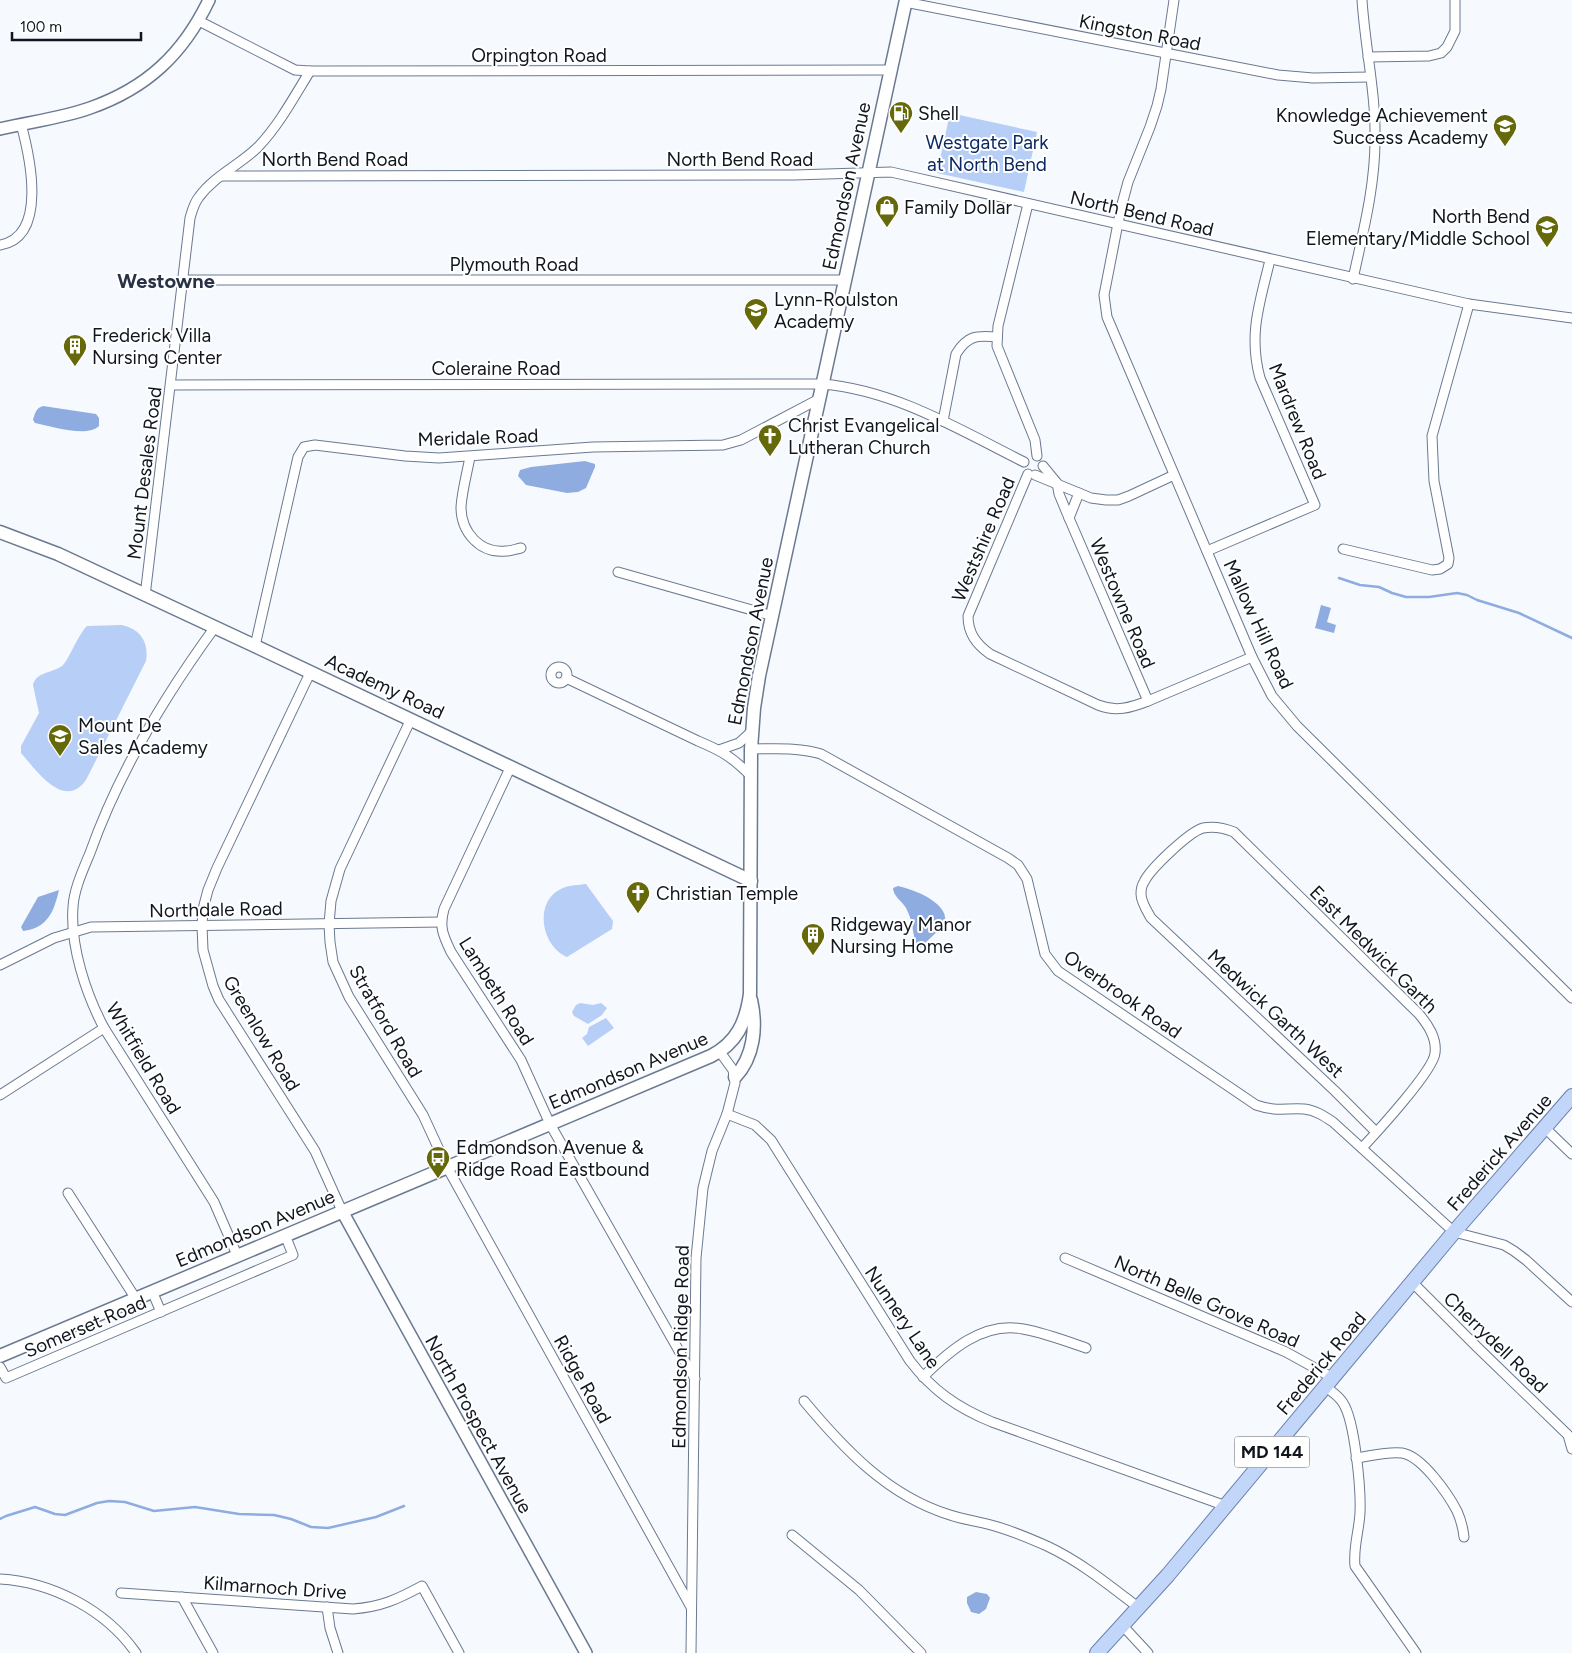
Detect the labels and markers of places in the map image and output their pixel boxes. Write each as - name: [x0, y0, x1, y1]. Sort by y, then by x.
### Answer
- fuel station icon: Shell: [888, 100, 914, 134]
- place label: Shell: [918, 102, 959, 125]
- place label: Knowledge Achievement Success Academy: [1276, 104, 1488, 149]
- school or university icon: Knowledge Achievement Success Academy: [1492, 113, 1518, 147]
- shop icon: Family Dollar: [874, 194, 900, 228]
- place label: Family Dollar: [904, 196, 1012, 219]
- place label: North Bend Elementary/Middle School: [1306, 205, 1530, 250]
- school or university icon: North Bend Elementary/Middle School: [1534, 214, 1560, 248]
- place label: Lynn-Roulston Academy: [774, 288, 898, 333]
- school or university icon: Lynn-Roulston Academy: [743, 297, 769, 331]
- place label: Frederick Villa Nursing Center: [92, 324, 223, 369]
- building icon: Frederick Villa Nursing Center: [62, 333, 88, 367]
- place label: Christ Evangelical Lutheran Church: [788, 414, 939, 459]
- church icon: Christ Evangelical Lutheran Church: [757, 423, 783, 457]
- place label: Mount De Sales Academy: [78, 714, 208, 759]
- school or university icon: Mount De Sales Academy: [47, 723, 73, 757]
- church icon: Christian Temple: [625, 880, 651, 914]
- place label: Christian Temple: [656, 882, 798, 905]
- place label: Ridgeway Manor Nursing Home: [830, 913, 972, 958]
- building icon: Ridgeway Manor Nursing Home: [800, 922, 826, 956]
- place label: Edmondson Avenue & Ridge Road Eastbound: [456, 1136, 650, 1181]
- bus stop icon: Edmondson Avenue & Ridge Road Eastbound: [425, 1145, 451, 1179]

